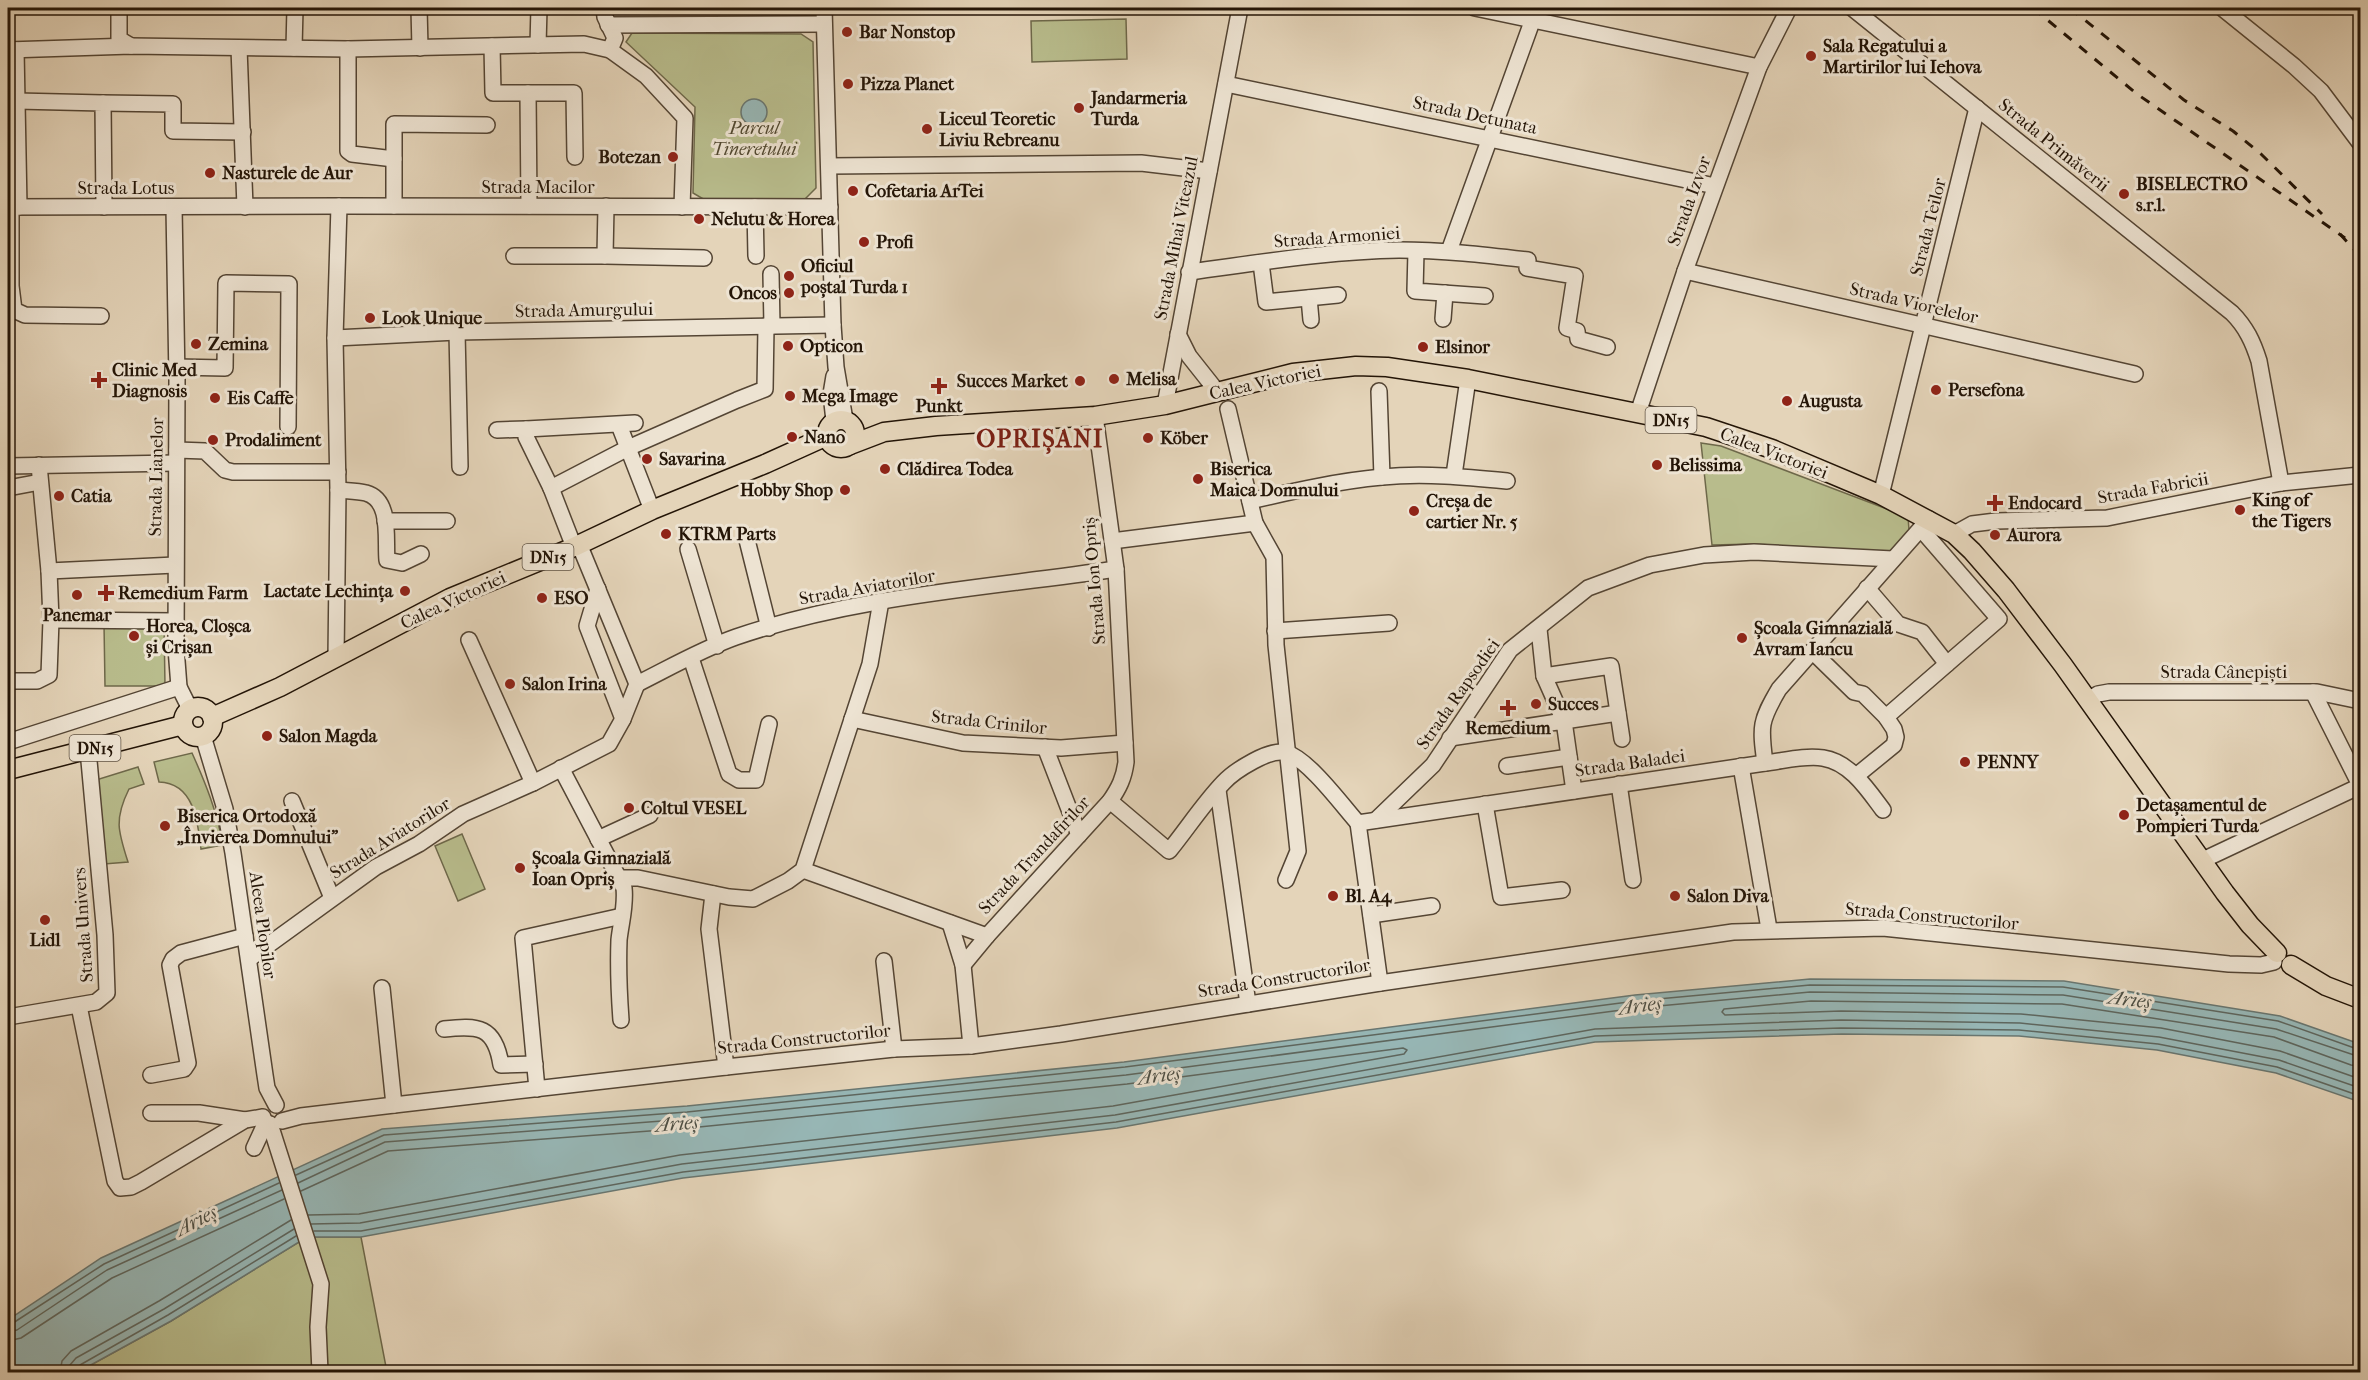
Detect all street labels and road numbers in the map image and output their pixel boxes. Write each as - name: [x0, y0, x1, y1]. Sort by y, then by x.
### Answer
- street label: Strada Detunata: [1411, 92, 1540, 139]
- street label: Strada Primăverii: [1994, 94, 2114, 197]
- street label: Strada Izvor: [1664, 153, 1716, 249]
- street label: Strada Mihai Viteazul: [1150, 154, 1203, 322]
- street label: Strada Teilor: [1906, 176, 1951, 278]
- street label: Strada Macilor: [481, 177, 595, 198]
- street label: Strada Lotus: [78, 178, 175, 199]
- street label: Strada Armoniei: [1273, 223, 1402, 252]
- street label: Strada Viorelelor: [1848, 279, 1980, 329]
- street label: Strada Amurgului: [515, 299, 654, 322]
- street label: Calea Victoriei: [1207, 360, 1324, 405]
- road number: DN15: [1646, 407, 1696, 433]
- street label: Strada Lianelor: [145, 417, 168, 537]
- street label: Calea Victoriei: [1717, 423, 1831, 484]
- street label: Strada Fabricii: [2096, 468, 2211, 509]
- street label: Strada Ion Opriș: [1078, 516, 1111, 645]
- road number: DN15: [522, 544, 574, 570]
- street label: Strada Aviatorilor: [798, 565, 937, 610]
- street label: Calea Victoriei: [397, 567, 510, 634]
- street label: Strada Rapsodiei: [1412, 634, 1505, 754]
- street label: Strada Cânepiști: [2161, 662, 2288, 683]
- street label: Strada Crinilor: [930, 706, 1048, 739]
- road number: DN15: [70, 735, 121, 761]
- street label: Strada Baladei: [1574, 745, 1687, 782]
- street label: Strada Trandafirilor: [974, 792, 1095, 919]
- street label: Strada Aviatorilor: [326, 793, 454, 884]
- street label: Strada Univers: [69, 867, 98, 983]
- street label: Aleea Plopilor: [244, 869, 280, 980]
- street label: Strada Constructorilor: [1844, 898, 2020, 935]
- street label: Strada Constructorilor: [1197, 954, 1372, 1002]
- street label: Strada Constructorilor: [716, 1020, 892, 1059]

